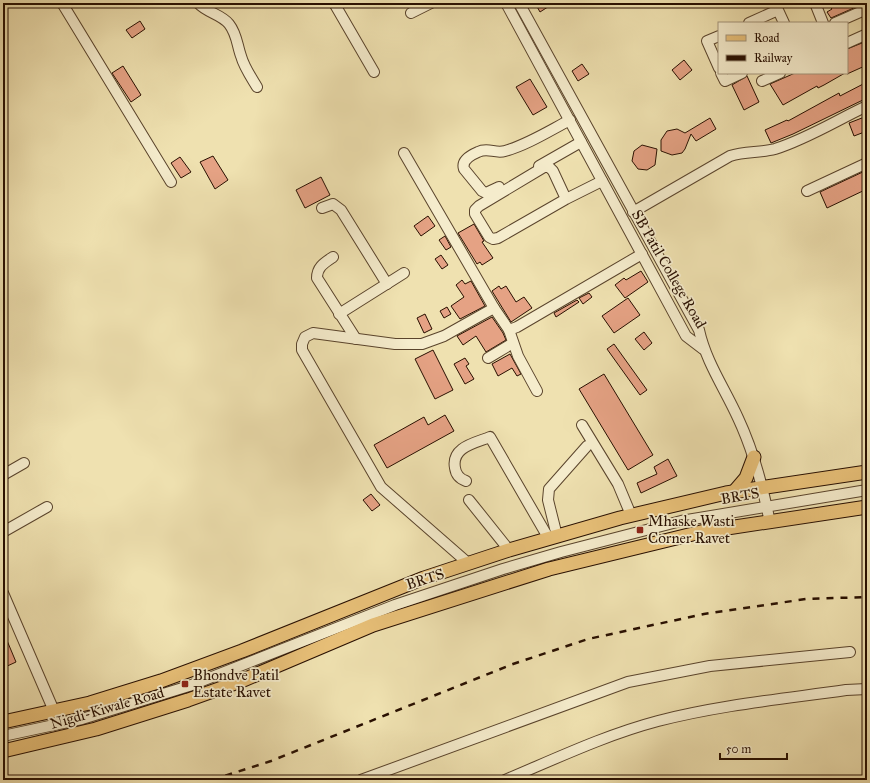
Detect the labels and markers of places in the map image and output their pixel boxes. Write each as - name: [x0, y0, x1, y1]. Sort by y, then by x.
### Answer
- place label: Mhaske Wasti Corner Ravet: [648, 512, 735, 547]
- marker: Mhaske Wasti Corner Ravet: [635, 525, 645, 535]
- place label: Bhondve Patil Estate Ravet: [193, 666, 280, 701]
- marker: Bhondve Patil Estate Ravet: [180, 679, 190, 689]

